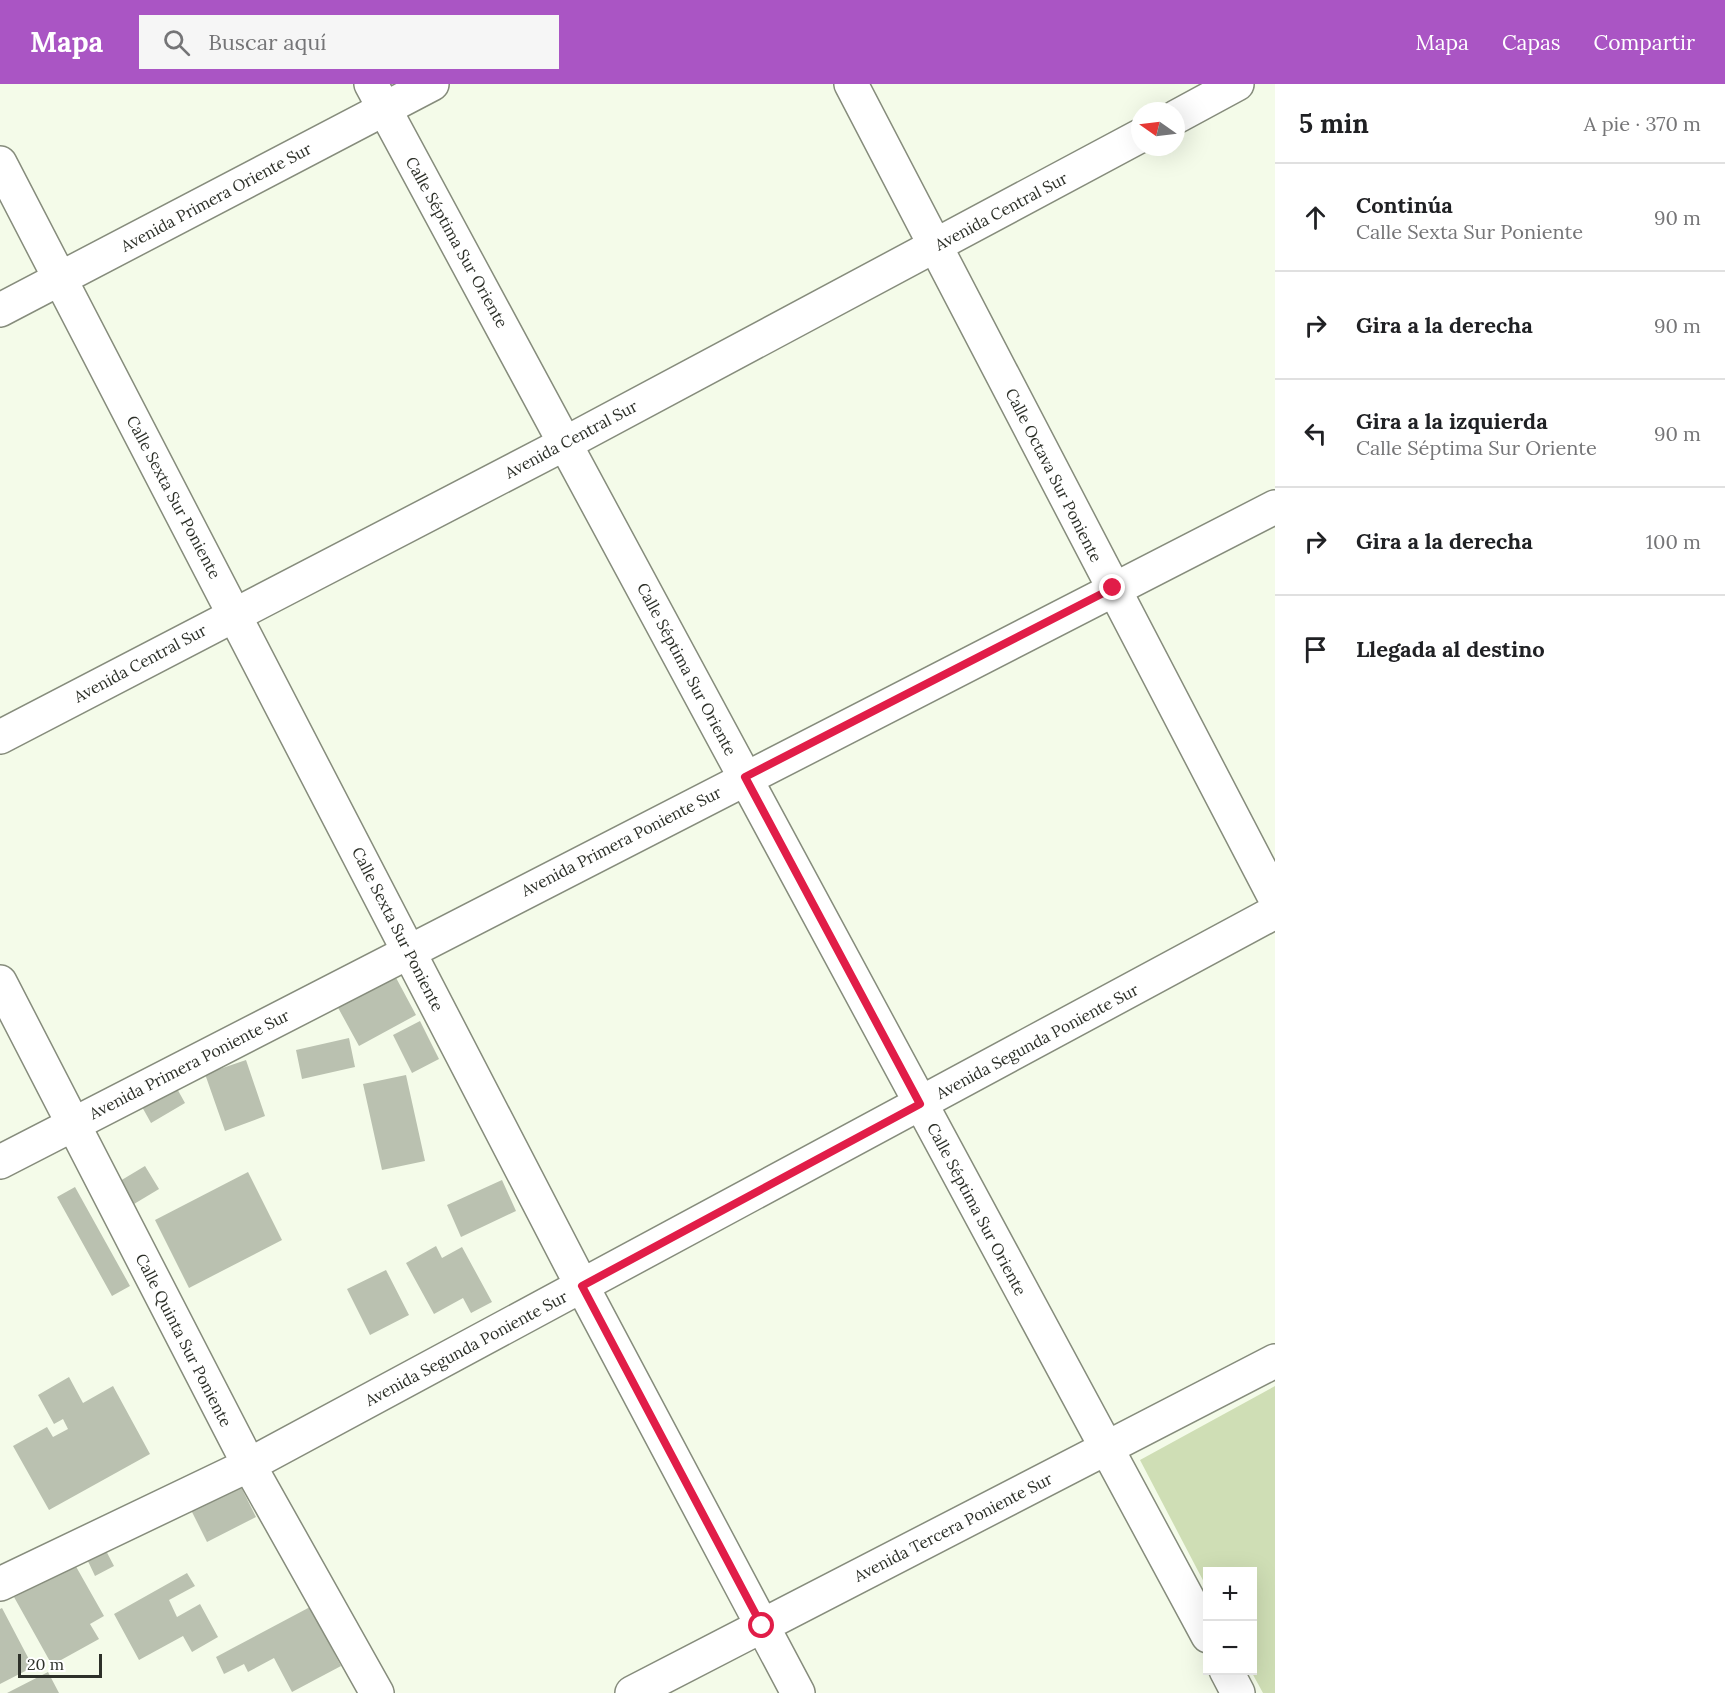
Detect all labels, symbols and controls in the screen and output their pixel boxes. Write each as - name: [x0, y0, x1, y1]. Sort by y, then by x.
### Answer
- search box: [139, 15, 559, 69]
- text: Mapa: [30, 24, 103, 60]
- icon: search: [160, 26, 193, 59]
- text: Buscar aquí: [208, 28, 327, 56]
- text: Mapa: [1415, 29, 1469, 56]
- text: Capas: [1502, 29, 1561, 56]
- text: Compartir: [1594, 29, 1695, 56]
- north arrow: [1131, 102, 1185, 156]
- text: 5 min: [1299, 107, 1369, 140]
- text: A pie · 370 m: [1584, 111, 1701, 136]
- street label: Avenida Primera Oriente Sur: [116, 138, 315, 256]
- street label: Calle Séptima Sur Oriente: [402, 153, 513, 331]
- street label: Avenida Central Sur: [930, 168, 1071, 255]
- text: Continúa: [1356, 191, 1453, 219]
- icon: ahead: [1299, 201, 1332, 234]
- text: 90 m: [1654, 205, 1701, 230]
- text: Calle Sexta Sur Poniente: [1356, 219, 1583, 244]
- icon: right: [1299, 309, 1332, 342]
- text: Gira a la derecha: [1356, 311, 1533, 339]
- text: 90 m: [1654, 313, 1701, 338]
- street label: Calle Octava Sur Poniente: [1001, 385, 1107, 566]
- street label: Avenida Central Sur: [500, 396, 641, 483]
- text: Gira a la izquierda: [1356, 407, 1548, 435]
- street label: Calle Sexta Sur Poniente: [123, 412, 226, 582]
- icon: left: [1299, 417, 1332, 450]
- text: 90 m: [1654, 421, 1701, 446]
- text: Calle Séptima Sur Oriente: [1356, 435, 1597, 460]
- icon: right: [1299, 525, 1332, 558]
- text: Gira a la derecha: [1356, 527, 1533, 555]
- text: 100 m: [1646, 529, 1701, 554]
- route end: [1099, 574, 1125, 600]
- street label: Calle Séptima Sur Oriente: [633, 579, 741, 759]
- street label: Avenida Central Sur: [69, 620, 210, 707]
- icon: arrive: [1299, 633, 1332, 666]
- text: Llegada al destino: [1356, 635, 1545, 663]
- street label: Avenida Primera Poniente Sur: [517, 782, 724, 901]
- street label: Calle Sexta Sur Poniente: [348, 844, 448, 1015]
- street label: Avenida Segunda Poniente Sur: [931, 979, 1142, 1103]
- street label: Avenida Primera Poniente Sur: [85, 1005, 292, 1124]
- street label: Calle Séptima Sur Oriente: [923, 1119, 1031, 1299]
- street label: Calle Quinta Sur Poniente: [132, 1250, 237, 1430]
- street label: Avenida Segunda Poniente Sur: [360, 1286, 571, 1410]
- street label: Avenida Tercera Poniente Sur: [850, 1468, 1056, 1586]
- map controls: [1203, 1567, 1257, 1675]
- button: +: [1203, 1567, 1257, 1621]
- route start: [748, 1612, 774, 1638]
- button: −: [1203, 1621, 1257, 1675]
- scale bar: [18, 1651, 102, 1678]
- text: 20 m: [27, 1654, 64, 1674]

